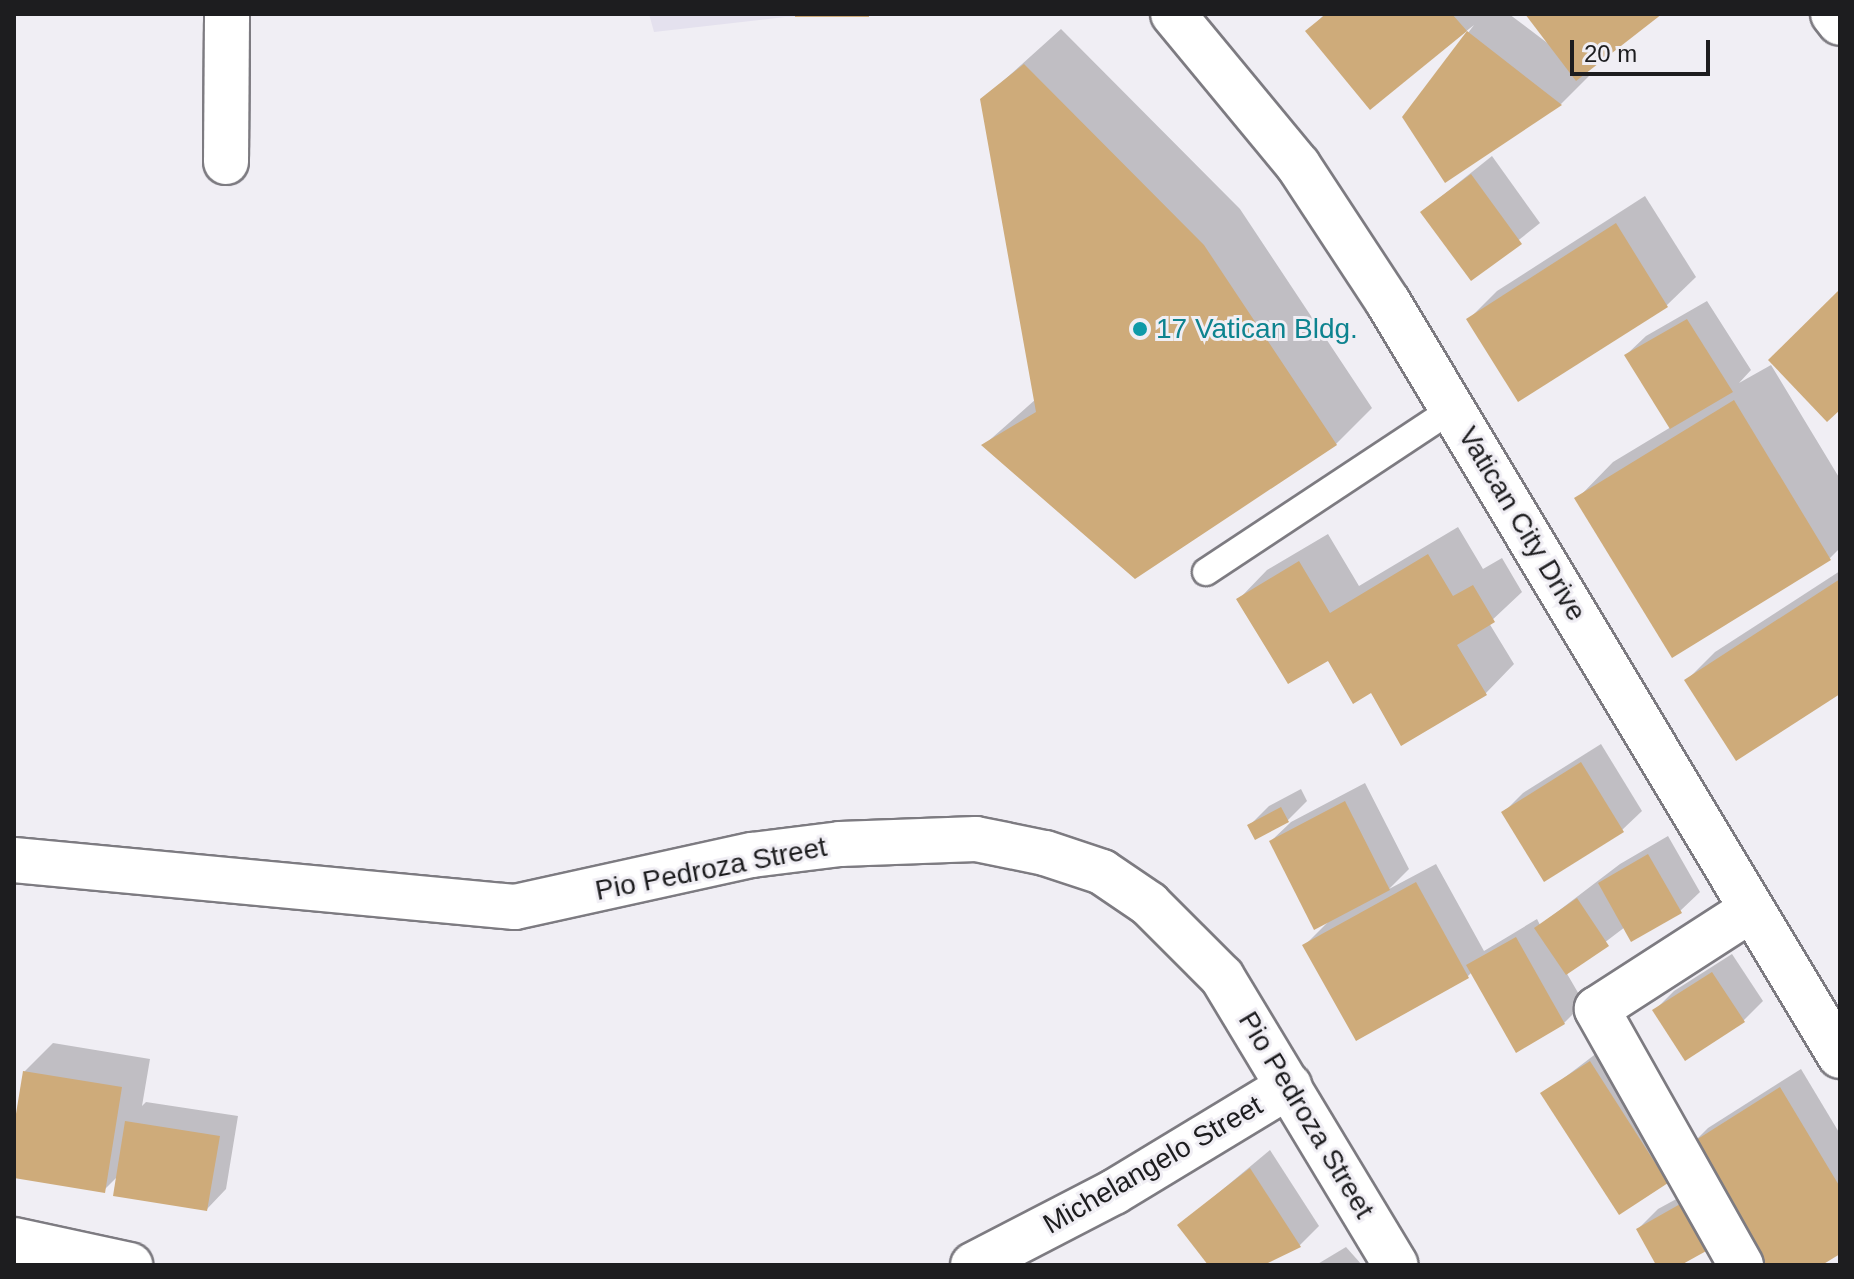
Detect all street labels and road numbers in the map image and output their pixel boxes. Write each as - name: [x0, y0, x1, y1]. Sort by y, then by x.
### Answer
- street label: Vatican City Drive: [1451, 421, 1593, 627]
- street label: Pio Pedroza Street: [592, 830, 830, 908]
- street label: Pio Pedroza Street: [1231, 1006, 1381, 1224]
- street label: Michelangelo Street: [1037, 1089, 1269, 1241]

